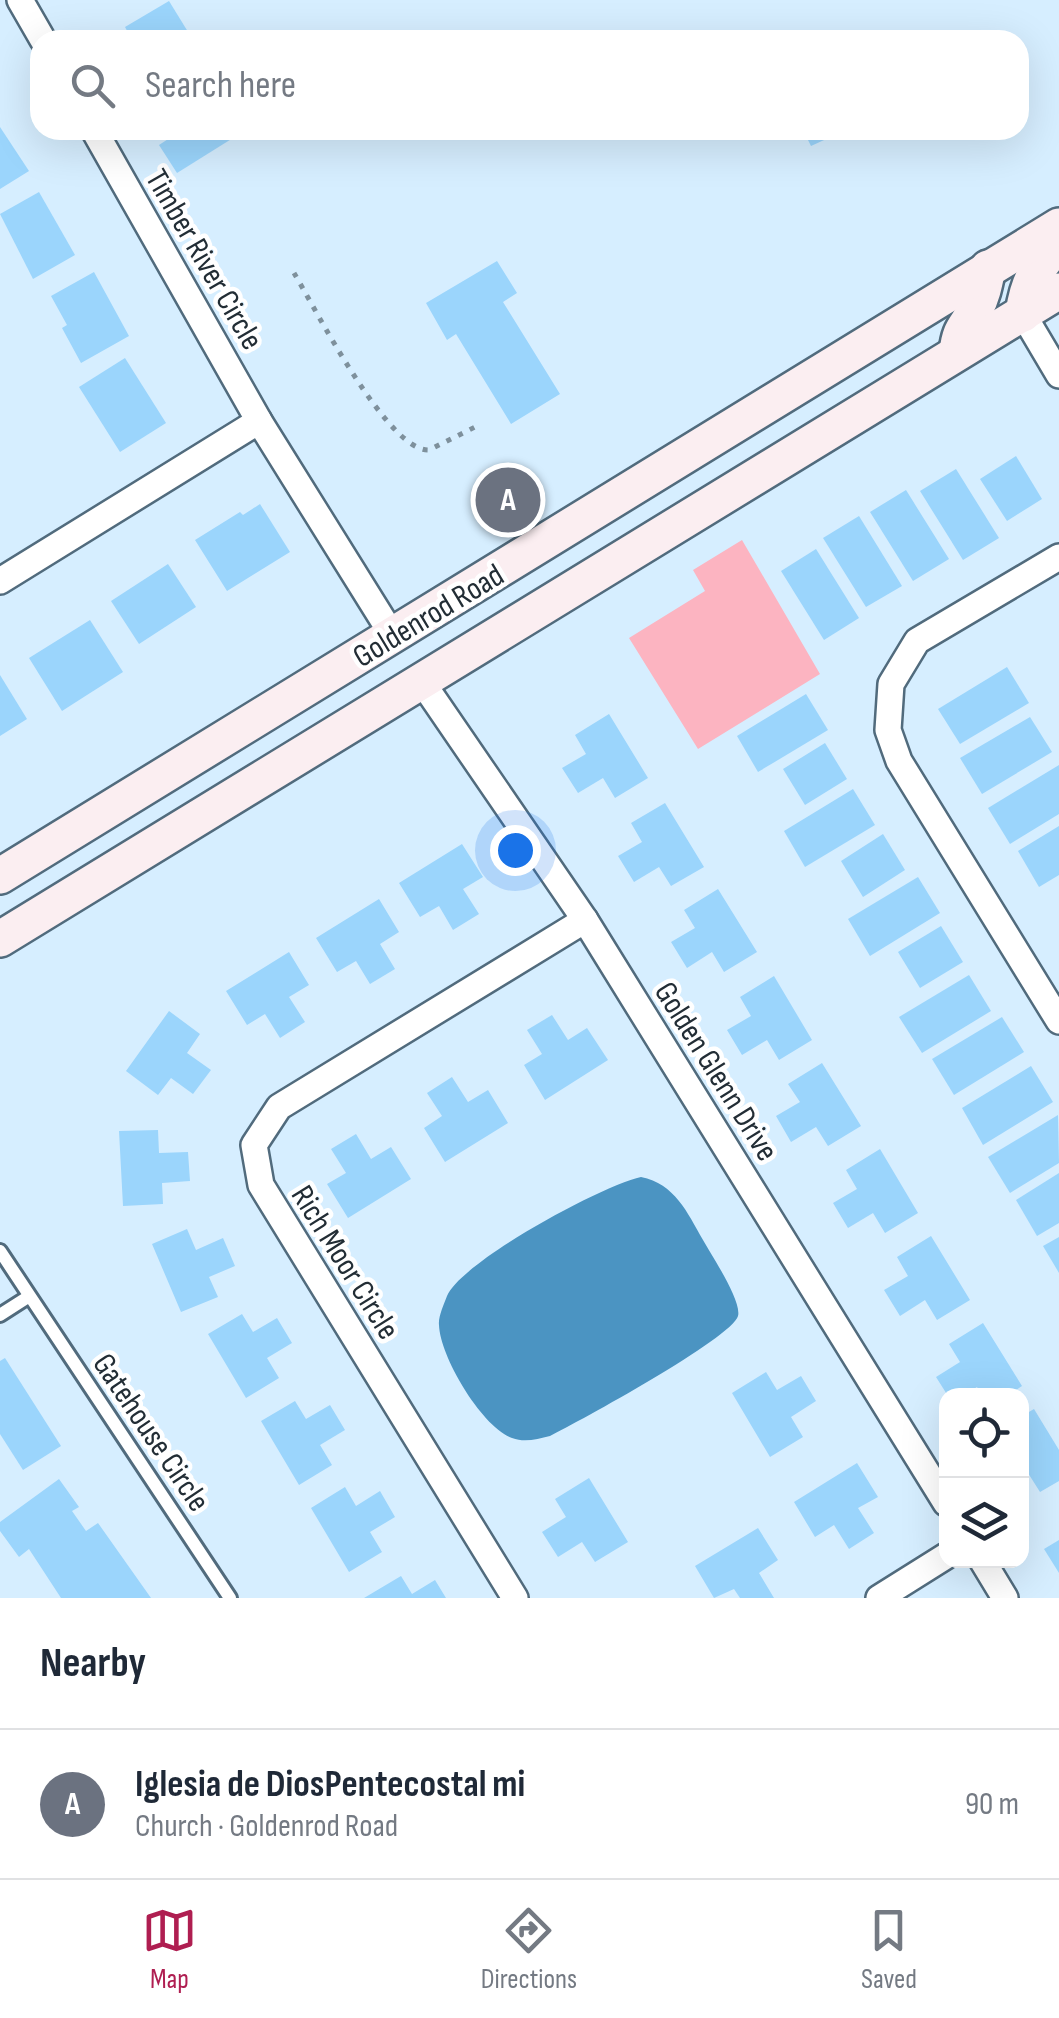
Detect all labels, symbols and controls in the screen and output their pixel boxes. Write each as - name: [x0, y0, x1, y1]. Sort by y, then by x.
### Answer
- search box: [30, 30, 1029, 140]
- icon: search: [65, 58, 120, 113]
- text: Search here: [145, 63, 296, 108]
- street label: Timber River Circle: [136, 163, 271, 357]
- pin: A: [476, 462, 540, 538]
- street label: Goldenrod Road: [346, 556, 511, 676]
- your location: [490, 825, 541, 876]
- street label: Golden Glenn Drive: [645, 975, 786, 1168]
- street label: Rich Moor Circle: [282, 1179, 407, 1347]
- street label: Gatehouse Circle: [84, 1346, 218, 1519]
- map controls: [939, 1388, 1029, 1568]
- button: locate: [939, 1388, 1029, 1478]
- button: layers: [939, 1478, 1029, 1568]
- text: Nearby: [40, 1638, 146, 1689]
- text: Iglesia de DiosPentecostal mi: [135, 1762, 525, 1807]
- text: A: [65, 1785, 80, 1824]
- text: 90 m: [965, 1785, 1019, 1824]
- text: Church · Goldenrod Road: [135, 1807, 398, 1846]
- tab: Map: [142, 1903, 197, 1996]
- tab: Directions: [481, 1903, 577, 1996]
- tab: Saved: [861, 1903, 917, 1996]

